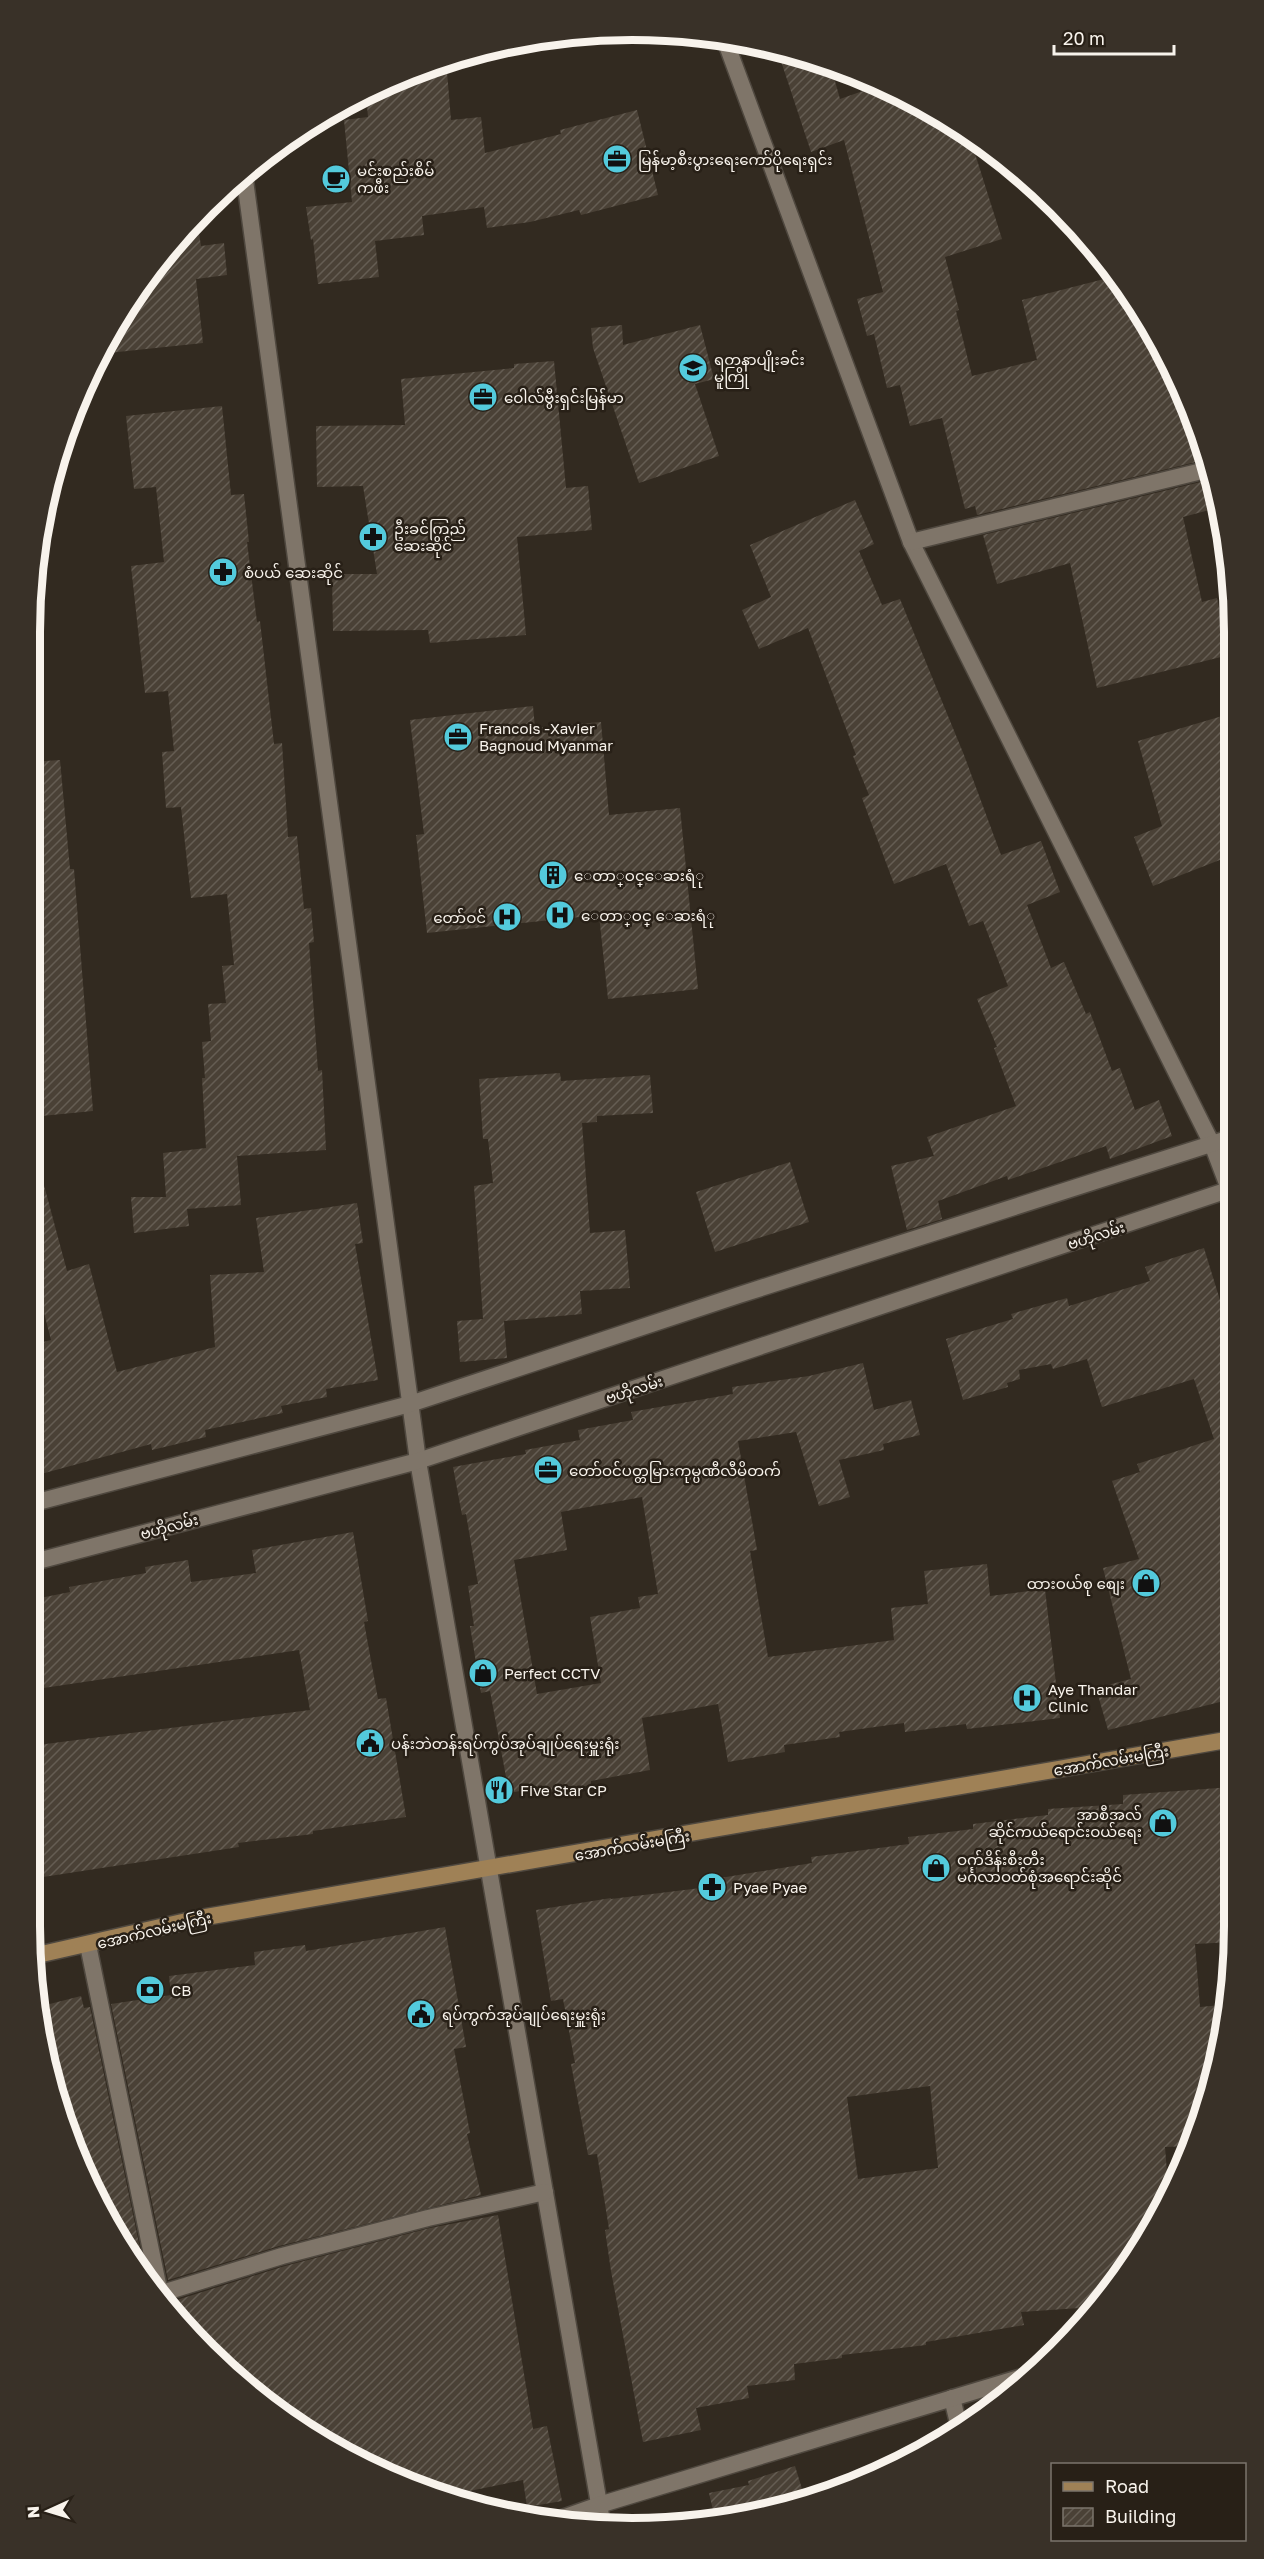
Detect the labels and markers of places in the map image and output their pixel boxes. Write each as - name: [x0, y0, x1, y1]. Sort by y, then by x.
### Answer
- office icon: မြန်မာ့စီးပွားရေးကော်ပိုရေးရှင်း: [601, 143, 633, 175]
- place label: မြန်မာ့စီးပွားရေးကော်ပိုရေးရှင်း: [638, 150, 832, 172]
- place label: မင်းစည်းစိမ် ကဖီး: [357, 161, 434, 196]
- cafe icon: မင်းစည်းစိမ် ကဖီး: [320, 163, 352, 195]
- place label: ရတနာပျိုးခင်း မူကြို: [714, 350, 805, 389]
- school or university icon: ရတနာပျိုးခင်း မူကြို: [677, 352, 709, 384]
- office icon: ဝေါလ်ဗွီးရှင်းမြန်မာ: [467, 381, 499, 413]
- place label: ဝေါလ်ဗွီးရှင်းမြန်မာ: [504, 388, 624, 410]
- place label: ဦးခင်ကြည် ဆေးဆိုင်: [394, 519, 466, 558]
- pharmacy icon: ဦးခင်ကြည် ဆေးဆိုင်: [357, 521, 389, 553]
- pharmacy icon: စံပယ် ဆေးဆိုင်: [207, 556, 239, 588]
- place label: စံပယ် ဆေးဆိုင်: [244, 563, 343, 585]
- place label: Francois -Xavier Bagnoud Myanmar: [479, 719, 613, 754]
- office icon: Francois -Xavier Bagnoud Myanmar: [442, 721, 474, 753]
- building icon: ေတာ္ဝင္ေဆးရံု: [537, 859, 569, 891]
- place label: ေတာ္ဝင္ေဆးရံု: [574, 866, 704, 888]
- hospital icon: ေတာ္ဝင္ ေဆးရံု: [544, 899, 576, 931]
- hospital icon: တော်ဝင်: [491, 901, 523, 933]
- place label: ေတာ္ဝင္ ေဆးရံု: [581, 906, 715, 928]
- place label: တော်ဝင်: [433, 908, 486, 926]
- office icon: တော်ဝင်ပတ္တမြားကုမ္ပဏီလီမိတက်: [532, 1454, 564, 1486]
- place label: တော်ဝင်ပတ္တမြားကုမ္ပဏီလီမိတက်: [569, 1461, 781, 1483]
- shop icon: ထားဝယ်စု စျေး: [1130, 1567, 1162, 1599]
- place label: ထားဝယ်စု စျေး: [1027, 1574, 1125, 1596]
- shop icon: Perfect CCTV: [467, 1657, 499, 1689]
- place label: Perfect CCTV: [504, 1664, 600, 1682]
- place label: Aye Thandar Clinic: [1048, 1680, 1138, 1715]
- hospital icon: Aye Thandar Clinic: [1011, 1682, 1043, 1714]
- public building icon: ပန်းဘဲတန်းရပ်ကွပ်အုပ်ချုပ်ရေးမှူးရုံး: [354, 1727, 386, 1759]
- place label: ပန်းဘဲတန်းရပ်ကွပ်အုပ်ချုပ်ရေးမှူးရုံး: [391, 1734, 620, 1756]
- restaurant icon: Five Star CP: [483, 1774, 515, 1806]
- place label: Five Star CP: [520, 1781, 607, 1799]
- place label: အာစီအလ် ဆိုင်ကယ်ရောင်းဝယ်ရေး: [988, 1805, 1142, 1844]
- shop icon: အာစီအလ် ဆိုင်ကယ်ရောင်းဝယ်ရေး: [1147, 1807, 1179, 1839]
- place label: ဝက်ဒိန်းစီးတီး မင်္ဂလာဝတ်စုံအရောင်းဆိုင်: [957, 1850, 1122, 1889]
- shop icon: ဝက်ဒိန်းစီးတီး မင်္ဂလာဝတ်စုံအရောင်းဆိုင်: [920, 1852, 952, 1884]
- pharmacy icon: Pyae Pyae: [696, 1871, 728, 1903]
- place label: Pyae Pyae: [733, 1878, 808, 1896]
- bank icon: CB: [134, 1974, 166, 2006]
- place label: CB: [171, 1981, 191, 1999]
- public building icon: ရပ်ကွက်အုပ်ချုပ်ရေးမှူးရုံး: [405, 1998, 437, 2030]
- place label: ရပ်ကွက်အုပ်ချုပ်ရေးမှူးရုံး: [442, 2005, 606, 2027]

